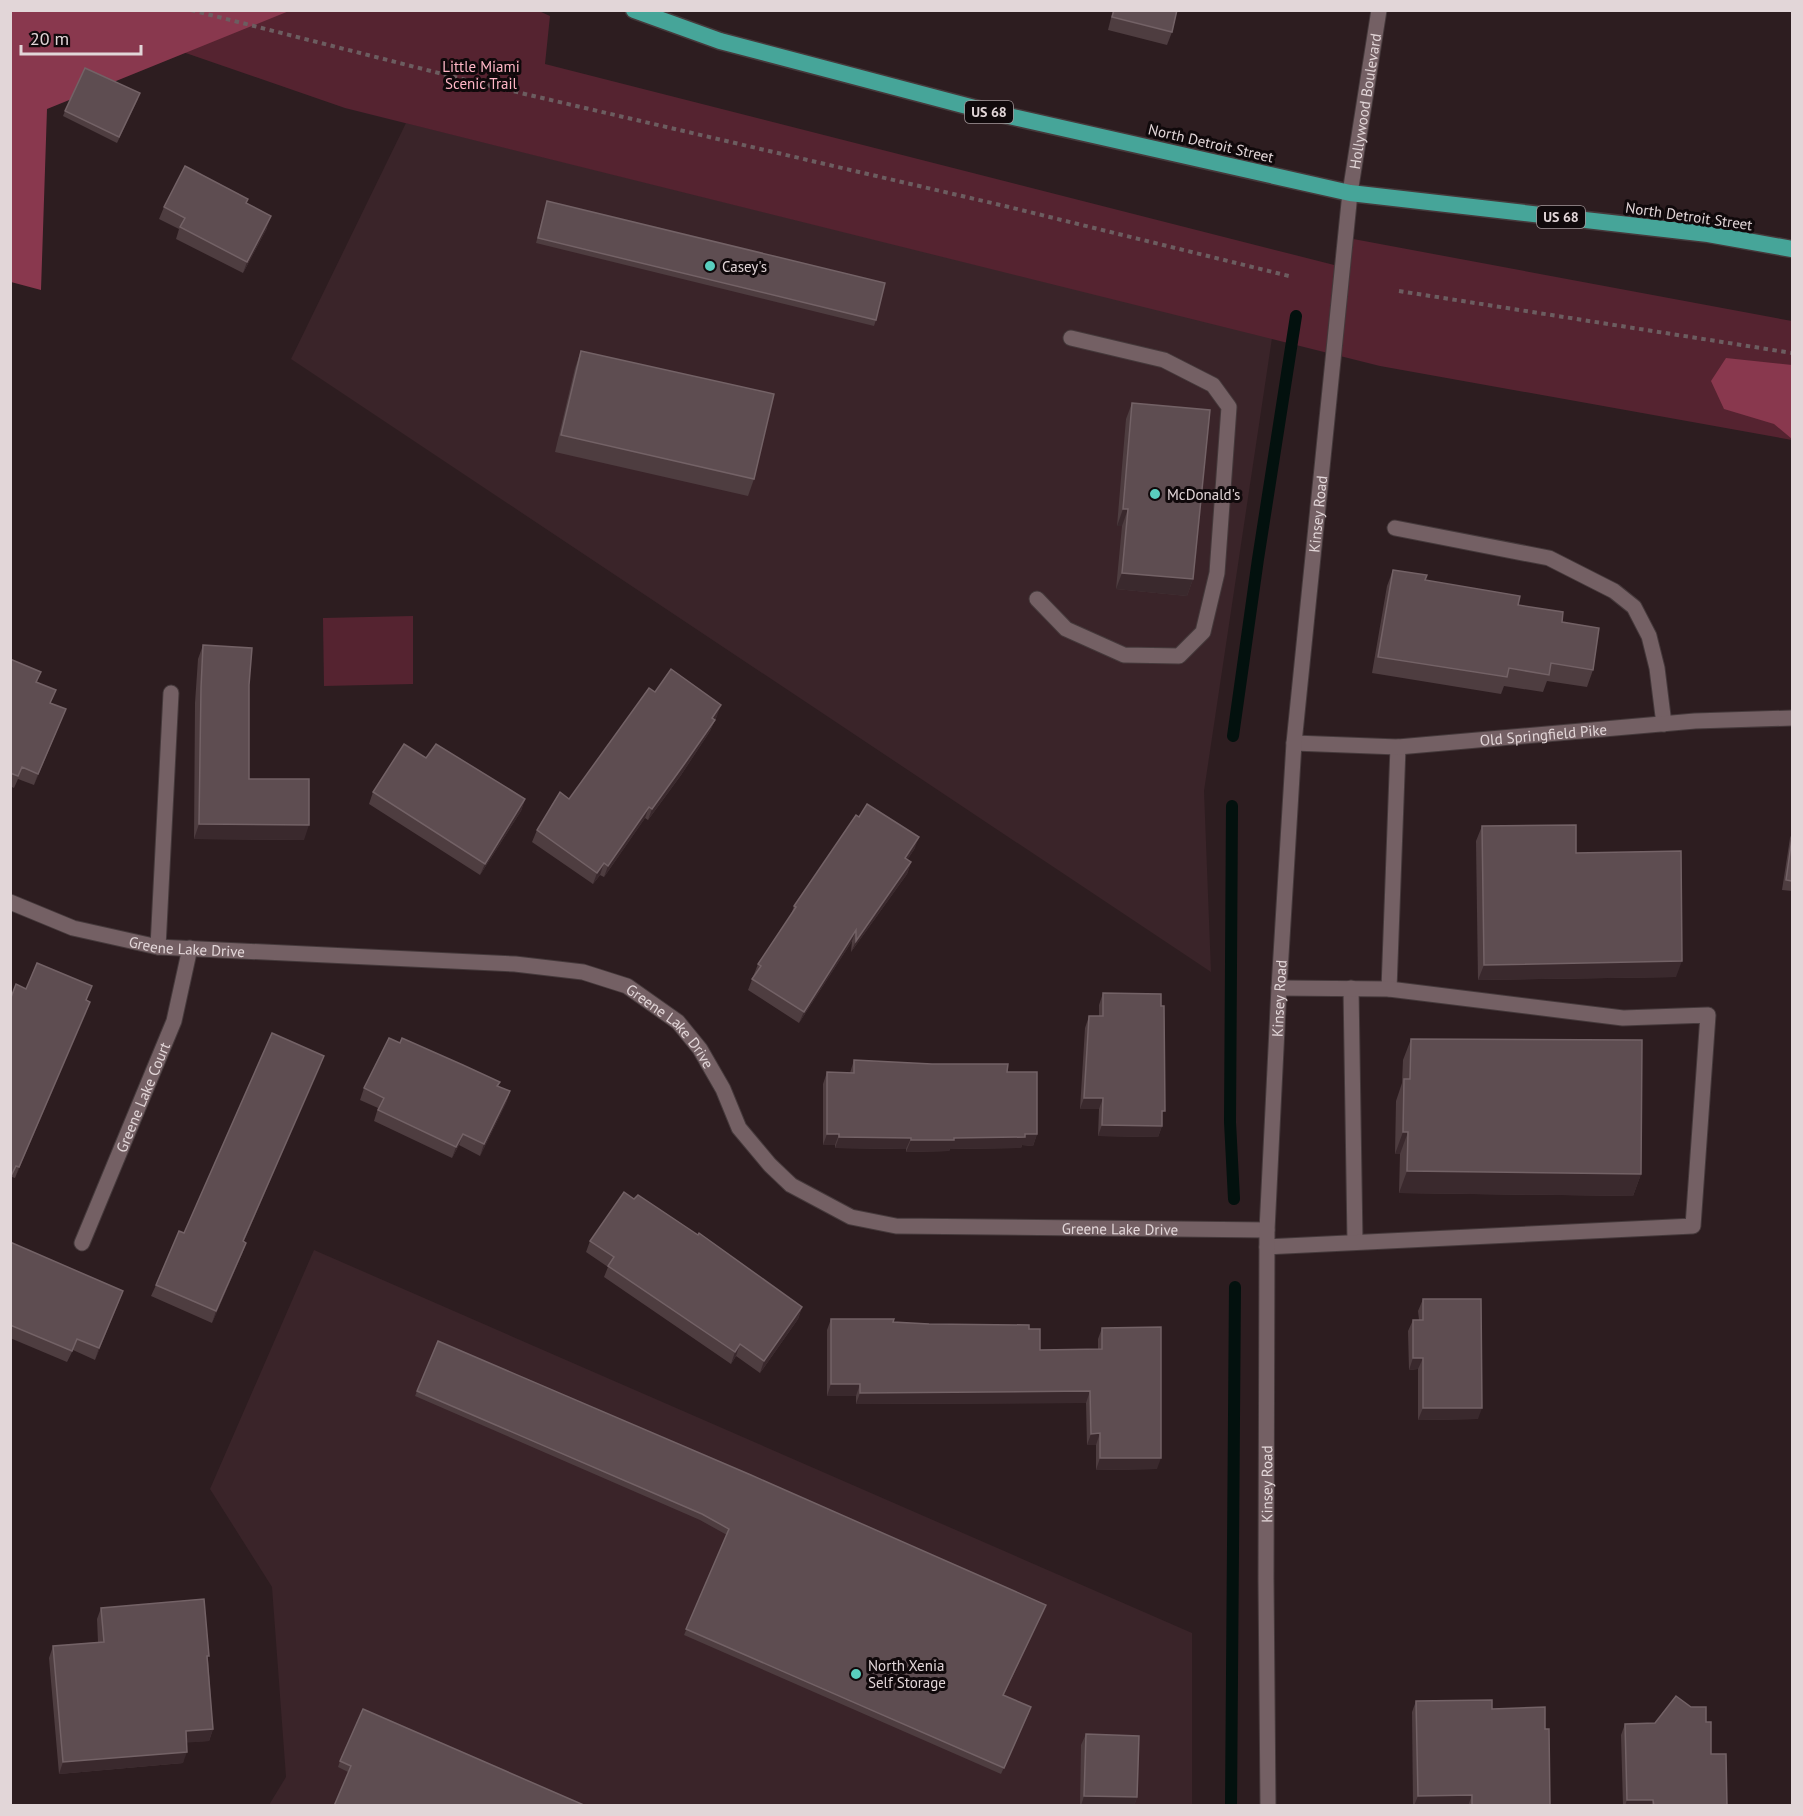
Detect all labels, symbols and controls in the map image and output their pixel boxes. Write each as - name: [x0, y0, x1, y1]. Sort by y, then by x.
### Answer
- scale bar: [21, 18, 141, 56]
- text: 20 m: [30, 27, 69, 50]
- street label: Hollywood Boulevard: [1344, 32, 1385, 171]
- park label: Little Miami Scenic Trail: [442, 57, 520, 93]
- road number: US 68: [965, 101, 1013, 123]
- street label: North Detroit Street: [1146, 119, 1276, 167]
- street label: North Detroit Street: [1624, 198, 1754, 234]
- road number: US 68: [1537, 206, 1585, 228]
- place label: Casey's: [722, 257, 767, 276]
- marker: Casey's: [703, 259, 717, 273]
- street label: Kinsey Road: [1304, 475, 1331, 553]
- place label: McDonald's: [1167, 485, 1240, 504]
- marker: McDonald's: [1148, 487, 1162, 501]
- street label: Old Springfield Pike: [1479, 719, 1608, 749]
- street label: Greene Lake Drive: [127, 931, 245, 961]
- street label: Kinsey Road: [1267, 959, 1290, 1037]
- street label: Greene Lake Drive: [623, 979, 719, 1072]
- street label: Greene Lake Court: [111, 1039, 174, 1155]
- street label: Greene Lake Drive: [1062, 1218, 1178, 1239]
- street label: Kinsey Road: [1257, 1445, 1276, 1523]
- place label: North Xenia Self Storage: [868, 1656, 946, 1692]
- marker: North Xenia Self Storage: [849, 1667, 863, 1681]

